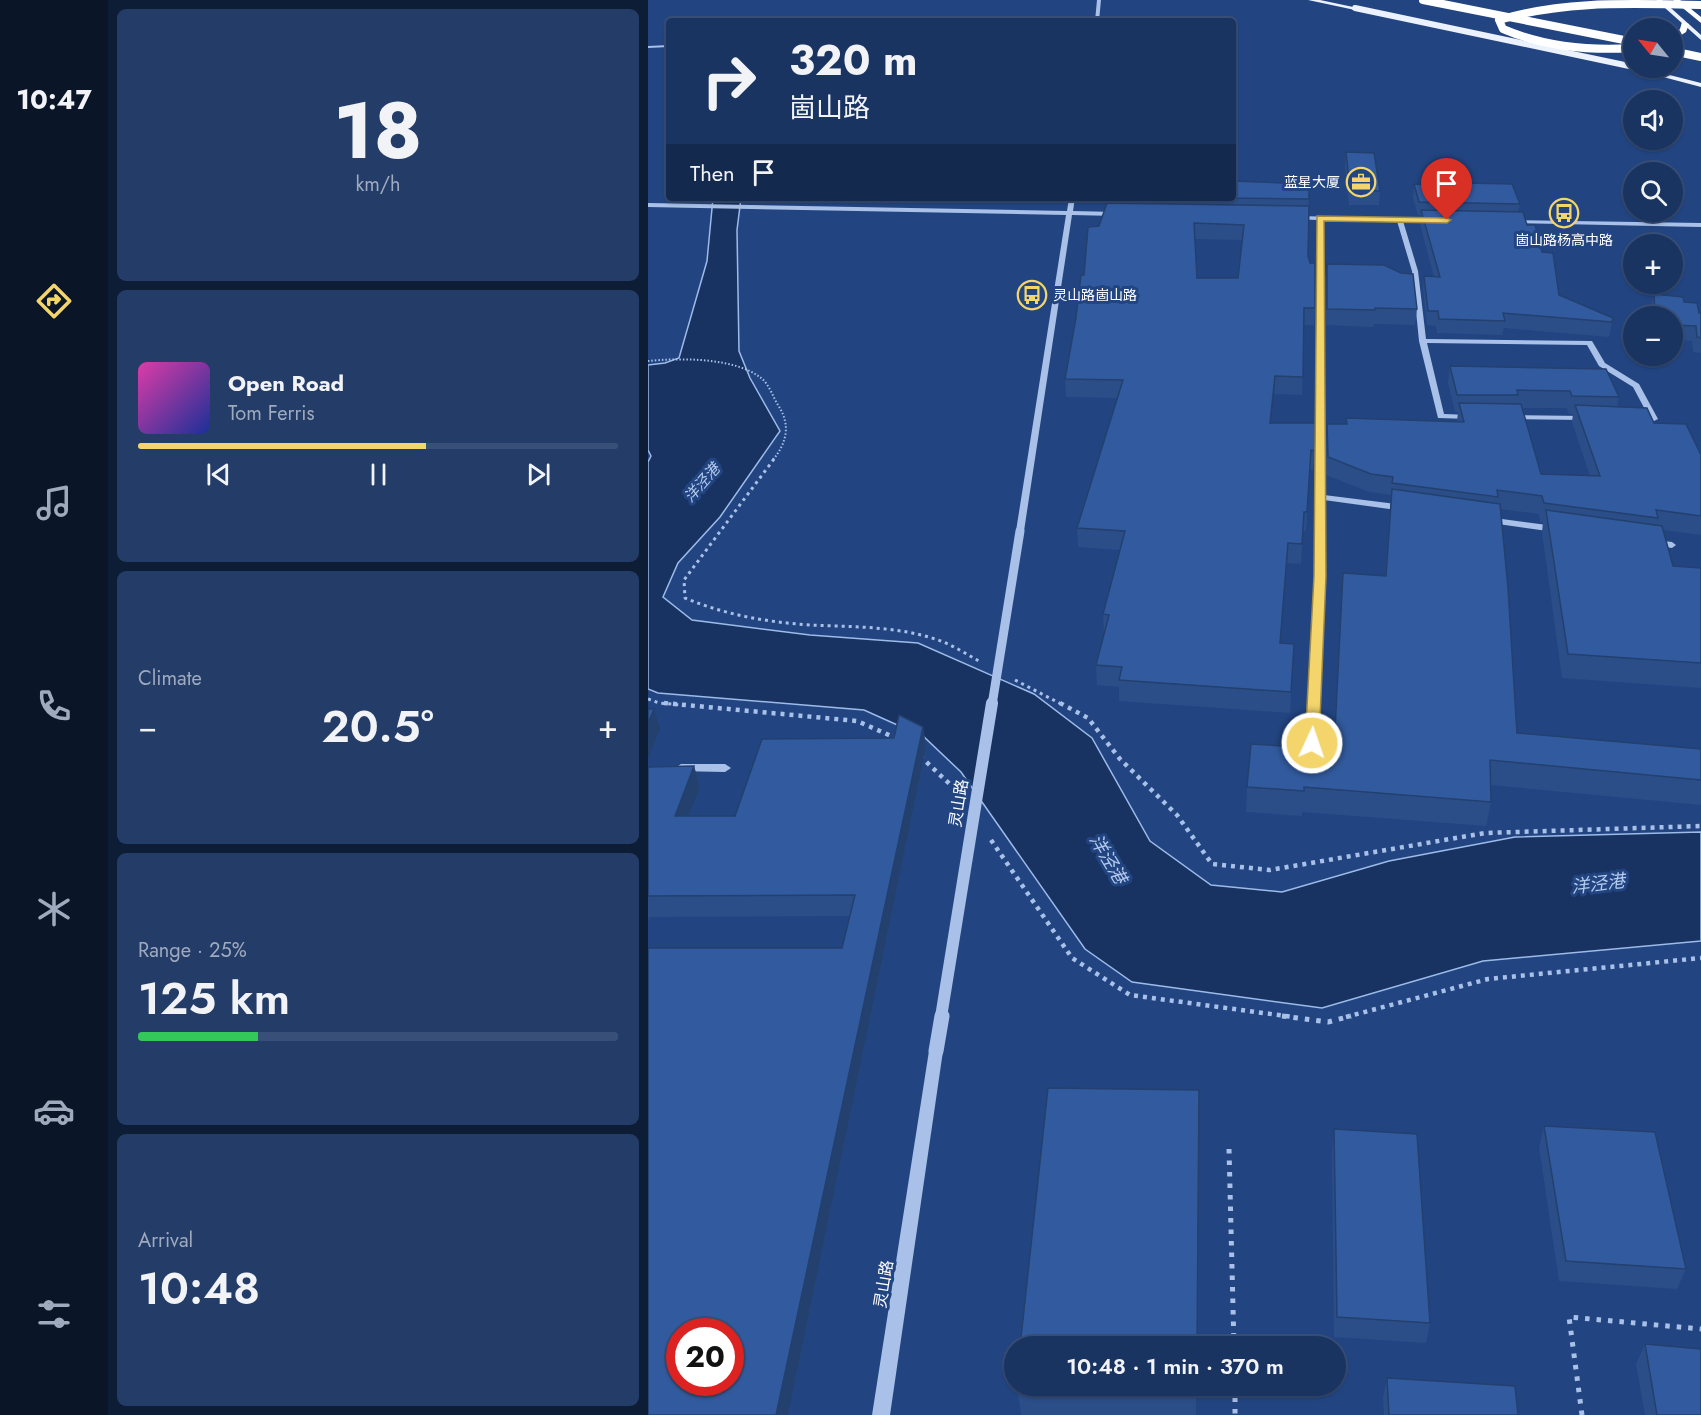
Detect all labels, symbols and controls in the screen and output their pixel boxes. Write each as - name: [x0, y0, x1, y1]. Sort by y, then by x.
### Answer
- north arrow: [1623, 18, 1683, 78]
- map controls: [1623, 18, 1683, 366]
- text: 320 m: [789, 30, 917, 91]
- icon: right: [690, 42, 768, 120]
- text: 18: [334, 75, 422, 187]
- text: 10:47: [16, 80, 92, 119]
- text: 崮山路: [789, 88, 870, 127]
- button: sound: [1623, 90, 1683, 150]
- icon: arrive: [747, 156, 780, 189]
- text: Then: [690, 157, 735, 189]
- pin: [1421, 158, 1472, 220]
- button: search: [1623, 162, 1683, 222]
- office icon: 蓝星大厦: [1345, 166, 1377, 198]
- icon: arrive: [1430, 167, 1463, 200]
- text: km/h: [355, 170, 401, 199]
- place label: 蓝星大厦: [1284, 172, 1340, 192]
- bus stop icon: 崮山路杨高中路: [1548, 197, 1580, 229]
- place label: 崮山路杨高中路: [1515, 230, 1613, 250]
- button: +: [1623, 234, 1683, 294]
- bus stop icon: 灵山路崮山路: [1016, 279, 1048, 311]
- icon: directions: [33, 280, 75, 322]
- place label: 灵山路崮山路: [1053, 285, 1137, 305]
- button: −: [1623, 306, 1683, 366]
- text: Open Road: [228, 367, 344, 399]
- text: Tom Ferris: [228, 399, 315, 428]
- water label: 洋泾港: [679, 457, 726, 507]
- icon: previous: [202, 458, 235, 491]
- icon: pause: [362, 458, 395, 491]
- icon: next: [522, 458, 555, 491]
- icon: music: [33, 482, 75, 524]
- text: Climate: [138, 664, 202, 693]
- icon: phone: [33, 685, 75, 727]
- text: 20.5°: [321, 694, 434, 759]
- text: −: [138, 703, 157, 750]
- text: +: [598, 703, 618, 750]
- position arrow: [1280, 711, 1344, 775]
- street label: 灵山路: [943, 778, 974, 829]
- water label: 洋泾港: [1083, 829, 1135, 891]
- water label: 洋泾港: [1570, 867, 1629, 900]
- icon: climate: [33, 888, 75, 930]
- text: Range · 25%: [138, 936, 247, 965]
- text: 125 km: [138, 966, 290, 1031]
- icon: car: [33, 1090, 75, 1132]
- text: Arrival: [138, 1226, 193, 1255]
- text: 10:48: [138, 1256, 260, 1321]
- street label: 灵山路: [868, 1259, 899, 1310]
- icon: filters: [33, 1293, 75, 1335]
- speed limit sign: 20: [666, 1318, 744, 1396]
- text: 10:48 · 1 min · 370 m: [1066, 1350, 1284, 1382]

